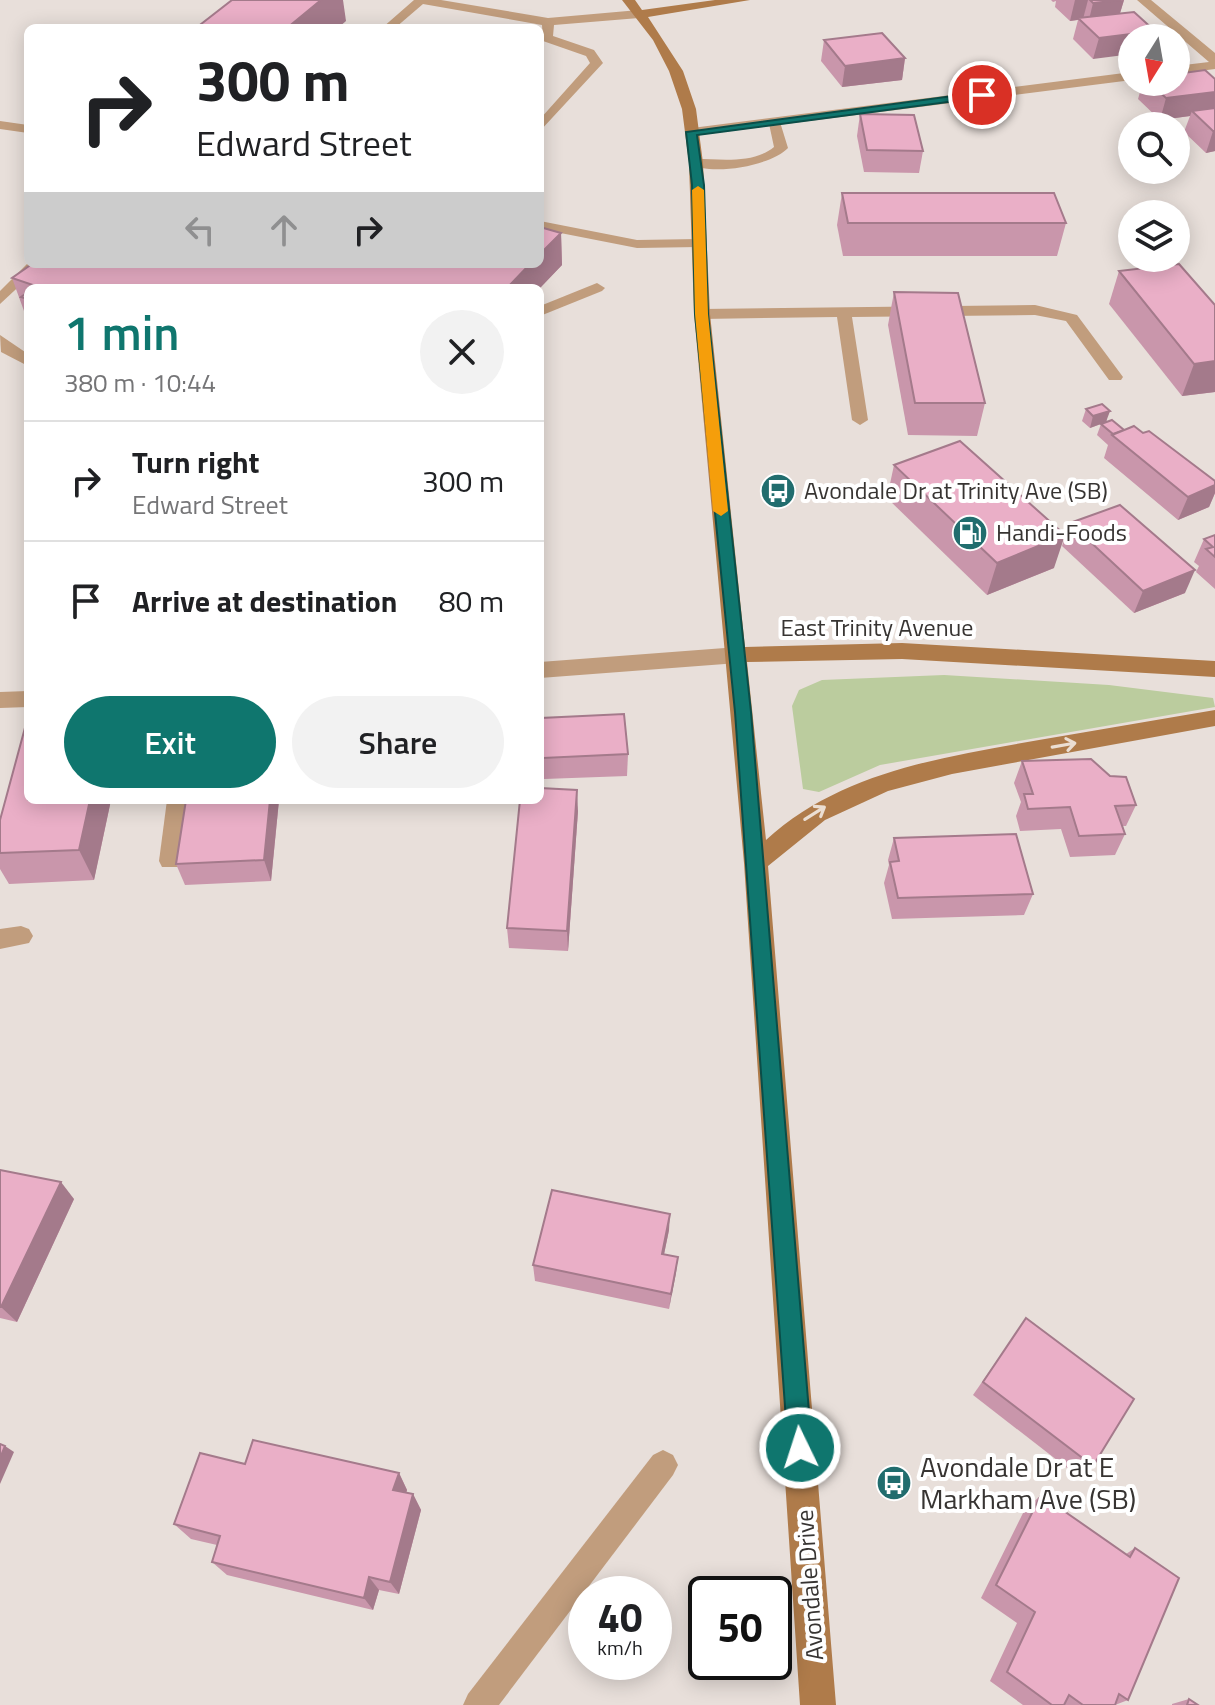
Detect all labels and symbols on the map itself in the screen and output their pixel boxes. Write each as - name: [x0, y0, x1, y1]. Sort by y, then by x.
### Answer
- north arrow: [1118, 24, 1190, 96]
- pin: [948, 61, 1016, 129]
- bus stop icon: Avondale Dr at Trinity Ave (SB): [759, 472, 797, 510]
- place label: Avondale Dr at Trinity Ave (SB): [804, 472, 1108, 508]
- fuel station icon: Handi-Foods: [951, 514, 989, 552]
- place label: Handi-Foods: [996, 514, 1127, 550]
- street label: East Trinity Avenue: [781, 609, 973, 645]
- one-way arrow: [1051, 736, 1076, 751]
- one-way arrow: [803, 805, 826, 821]
- position arrow: [758, 1406, 842, 1490]
- place label: Avondale Dr at E Markham Ave (SB): [920, 1445, 1136, 1520]
- bus stop icon: Avondale Dr at E Markham Ave (SB): [875, 1464, 913, 1502]
- street label: Avondale Drive: [786, 1509, 832, 1662]
- speed limit sign: 50: [688, 1576, 792, 1680]

